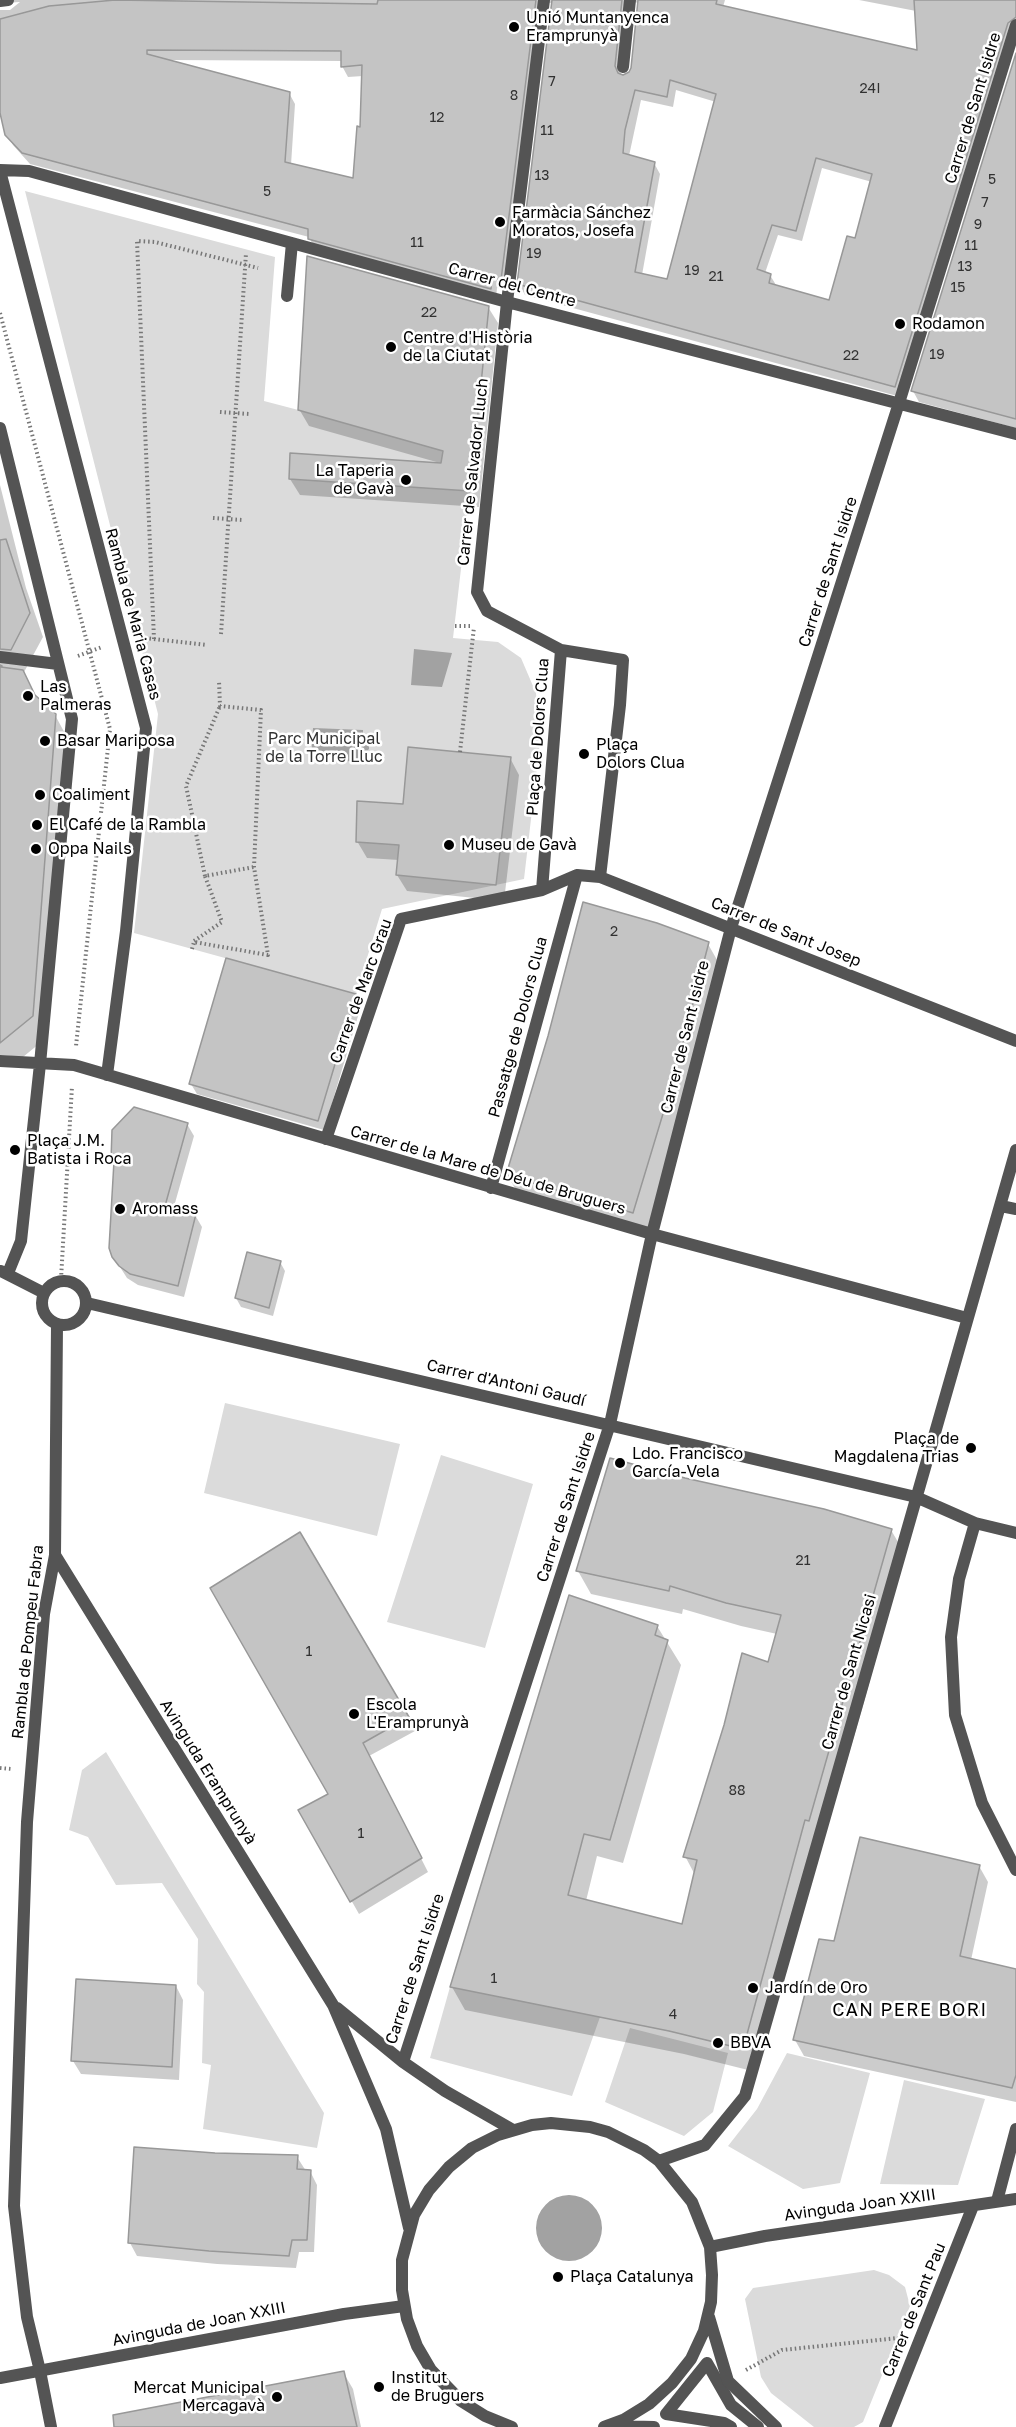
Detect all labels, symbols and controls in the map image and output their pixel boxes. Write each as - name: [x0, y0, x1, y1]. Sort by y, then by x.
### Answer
- place label: Unió Muntanyenca Eramprunyà: [526, 8, 669, 46]
- marker: Unió Muntanyenca Eramprunyà: [507, 20, 521, 34]
- street label: Carrer de Sant Isidre: [941, 30, 1005, 186]
- house number: 7: [548, 74, 556, 90]
- house number: 24I: [859, 81, 881, 97]
- house number: 8: [510, 88, 518, 104]
- house number: 12: [430, 110, 444, 126]
- house number: 11: [540, 123, 554, 139]
- house number: 13: [535, 168, 549, 184]
- house number: 5: [988, 172, 996, 188]
- house number: 5: [263, 184, 271, 200]
- house number: 7: [981, 195, 989, 211]
- place label: Farmàcia Sánchez Moratos, Josefa: [512, 203, 651, 241]
- marker: Farmàcia Sánchez Moratos, Josefa: [493, 215, 507, 229]
- house number: 9: [974, 217, 982, 233]
- house number: 11: [410, 235, 424, 251]
- house number: 11: [964, 238, 978, 254]
- house number: 19: [526, 246, 542, 262]
- street label: Carrer del Centre: [446, 259, 578, 311]
- house number: 13: [958, 259, 972, 275]
- house number: 19: [684, 263, 700, 279]
- house number: 21: [709, 269, 723, 285]
- house number: 15: [951, 280, 965, 296]
- house number: 22: [421, 305, 437, 321]
- place label: Rodamon: [912, 314, 985, 334]
- marker: Rodamon: [893, 317, 907, 331]
- place label: Centre d'Història de la Ciutat: [403, 328, 532, 366]
- marker: Centre d'Història de la Ciutat: [384, 340, 398, 354]
- house number: 19: [929, 347, 945, 363]
- house number: 22: [843, 348, 859, 364]
- street label: Carrer de Salvador Lluch: [454, 377, 492, 567]
- place label: La Taperia de Gavà: [315, 461, 394, 499]
- marker: La Taperia de Gavà: [399, 473, 413, 487]
- street label: Carrer de Sant Isidre: [795, 494, 861, 650]
- street label: Rambla de Maria Casas: [101, 526, 165, 702]
- street label: Plaça de Dolors Clua: [523, 657, 553, 817]
- place label: Las Palmeras: [40, 677, 112, 715]
- marker: Las Palmeras: [21, 689, 35, 703]
- park label: Parc Municipal de la Torre Lluc: [265, 729, 383, 767]
- place label: Basar Mariposa: [57, 731, 175, 751]
- marker: Basar Mariposa: [38, 734, 52, 748]
- place label: Plaça Dolors Clua: [596, 735, 685, 773]
- marker: Plaça Dolors Clua: [577, 747, 591, 761]
- place label: Coaliment: [52, 785, 130, 805]
- marker: Coaliment: [33, 788, 47, 802]
- place label: El Café de la Rambla: [49, 815, 206, 835]
- marker: El Café de la Rambla: [30, 818, 44, 832]
- place label: Museu de Gavà: [461, 835, 577, 855]
- marker: Museu de Gavà: [442, 838, 456, 852]
- place label: Oppa Nails: [48, 839, 132, 859]
- marker: Oppa Nails: [29, 842, 43, 856]
- street label: Carrer de Sant Josep: [708, 893, 864, 971]
- street label: Carrer de Marc Grau: [326, 916, 396, 1066]
- house number: 2: [610, 924, 618, 940]
- street label: Passatge de Dolors Clua: [485, 934, 551, 1120]
- street label: Carrer de Sant Isidre: [657, 958, 713, 1116]
- street label: Carrer de la Mare de Déu de Bruguers: [348, 1121, 628, 1219]
- place label: Plaça J.M. Batista i Roca: [27, 1131, 132, 1169]
- marker: Plaça J.M. Batista i Roca: [8, 1143, 22, 1157]
- place label: Aromass: [132, 1199, 199, 1219]
- marker: Aromass: [113, 1202, 127, 1216]
- street label: Carrer d'Antoni Gaudí: [425, 1355, 587, 1411]
- street label: Carrer de Sant Isidre: [533, 1429, 599, 1585]
- place label: Plaça de Magdalena Trias: [834, 1429, 959, 1467]
- marker: Plaça de Magdalena Trias: [964, 1441, 978, 1455]
- place label: Ldo. Francisco García-Vela: [632, 1444, 743, 1482]
- marker: Ldo. Francisco García-Vela: [613, 1456, 627, 1470]
- street label: Rambla de Pompeu Fabra: [8, 1544, 48, 1740]
- house number: 21: [796, 1553, 810, 1569]
- street label: Carrer de Sant Nicasi: [818, 1592, 880, 1752]
- house number: 1: [306, 1644, 312, 1660]
- place label: Escola L'Eramprunyà: [366, 1695, 469, 1733]
- street label: Avinguda Eramprunyà: [156, 1696, 260, 1848]
- marker: Escola L'Eramprunyà: [347, 1707, 361, 1721]
- house number: 88: [728, 1783, 746, 1799]
- house number: 1: [358, 1826, 364, 1842]
- street label: Carrer de Sant Isidre: [382, 1891, 448, 2047]
- house number: 1: [491, 1971, 497, 1987]
- place label: Jardín de Oro: [765, 1978, 868, 1998]
- marker: Jardín de Oro: [746, 1981, 760, 1995]
- district label: CAN PERE BORI: [832, 1999, 988, 2021]
- house number: 4: [669, 2007, 677, 2023]
- place label: BBVA: [730, 2033, 771, 2053]
- marker: BBVA: [711, 2036, 725, 2050]
- street label: Avinguda Joan XXIII: [783, 2185, 937, 2225]
- street label: Carrer de Sant Pau: [878, 2240, 950, 2380]
- place label: Plaça Catalunya: [570, 2267, 693, 2287]
- marker: Plaça Catalunya: [551, 2270, 565, 2284]
- street label: Avinguda de Joan XXIII: [111, 2298, 287, 2350]
- place label: Institut de Bruguers: [391, 2368, 484, 2406]
- place label: Mercat Municipal Mercagavà: [133, 2378, 265, 2416]
- marker: Institut de Bruguers: [372, 2380, 386, 2394]
- marker: Mercat Municipal Mercagavà: [270, 2390, 284, 2404]

